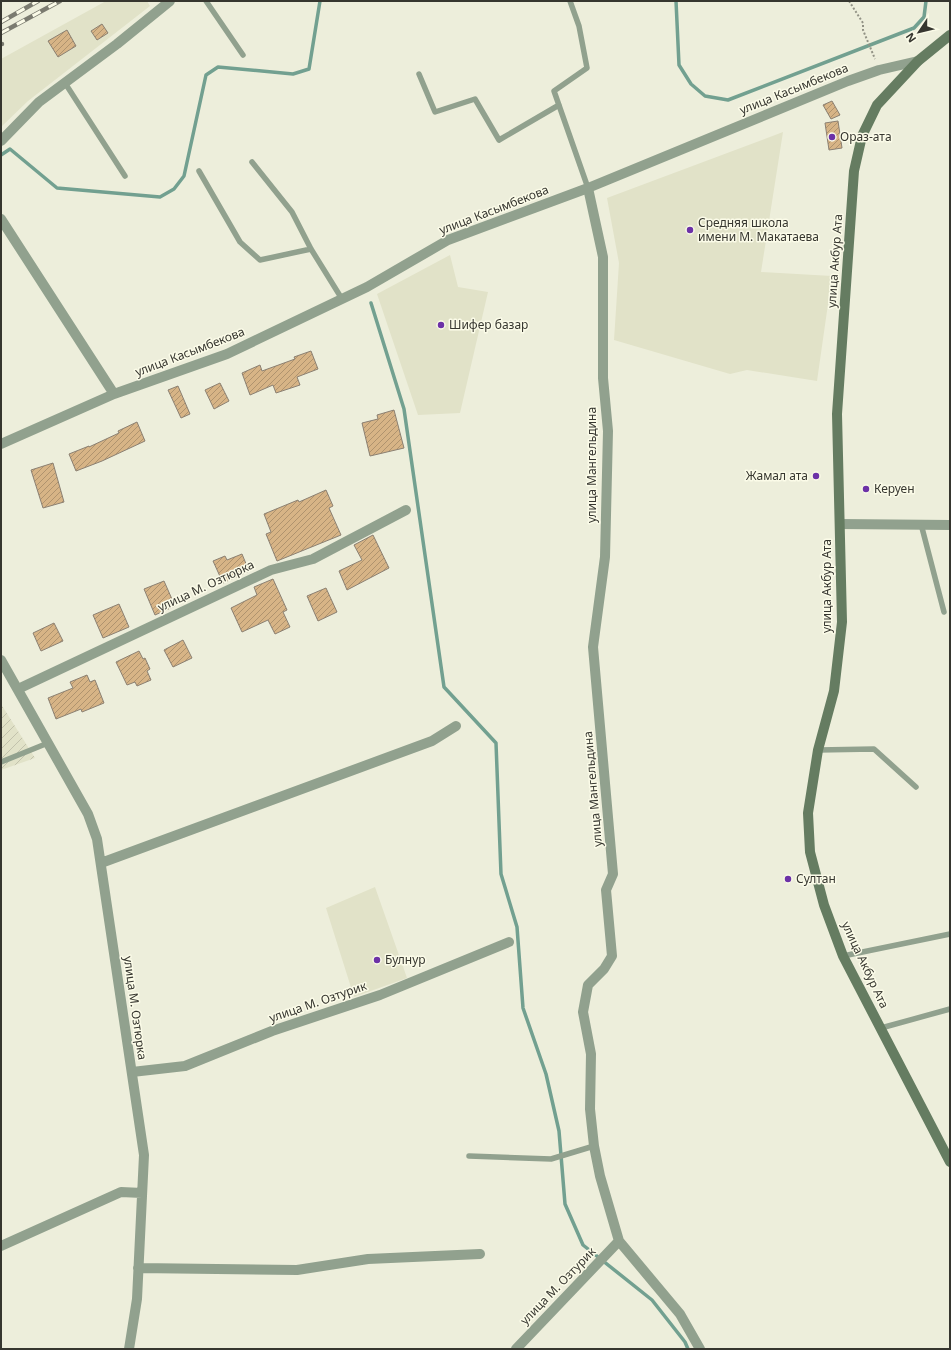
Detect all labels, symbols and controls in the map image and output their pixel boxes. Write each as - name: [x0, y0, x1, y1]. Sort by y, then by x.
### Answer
- north arrow: [899, 12, 939, 52]
- text: N: [902, 30, 919, 46]
- street label: улица Касымбекова: [737, 59, 851, 118]
- place label: Ораз-ата: [840, 128, 892, 145]
- marker: Ораз-ата: [827, 132, 837, 142]
- street label: улица Касымбекова: [437, 181, 551, 238]
- street label: улица Акбур Ата: [823, 213, 846, 308]
- place label: Средняя школа имени М. Макатаева: [698, 214, 819, 245]
- marker: Средняя школа имени М. Макатаева: [685, 225, 695, 235]
- place label: Шифер базар: [449, 316, 528, 333]
- marker: Шифер базар: [436, 320, 446, 330]
- street label: улица Касымбекова: [133, 323, 247, 380]
- street label: улица Мангельдина: [583, 407, 600, 523]
- place label: Жамал ата: [746, 467, 808, 484]
- marker: Жамал ата: [811, 471, 821, 481]
- place label: Керуен: [874, 480, 915, 497]
- marker: Керуен: [861, 484, 871, 494]
- street label: улица Акбур Ата: [818, 539, 835, 633]
- street label: улица М. Озтюрка: [155, 556, 257, 615]
- street label: улица Мангельдина: [579, 730, 606, 848]
- place label: Султан: [796, 870, 836, 887]
- marker: Султан: [783, 874, 793, 884]
- street label: улица Акбур Ата: [838, 919, 893, 1011]
- place label: Булнур: [385, 951, 426, 968]
- street label: улица М. Озтюрка: [120, 955, 151, 1061]
- marker: Булнур: [372, 955, 382, 965]
- street label: улица М. Озтурик: [267, 977, 369, 1026]
- street label: улица М. Озтурик: [516, 1243, 600, 1328]

